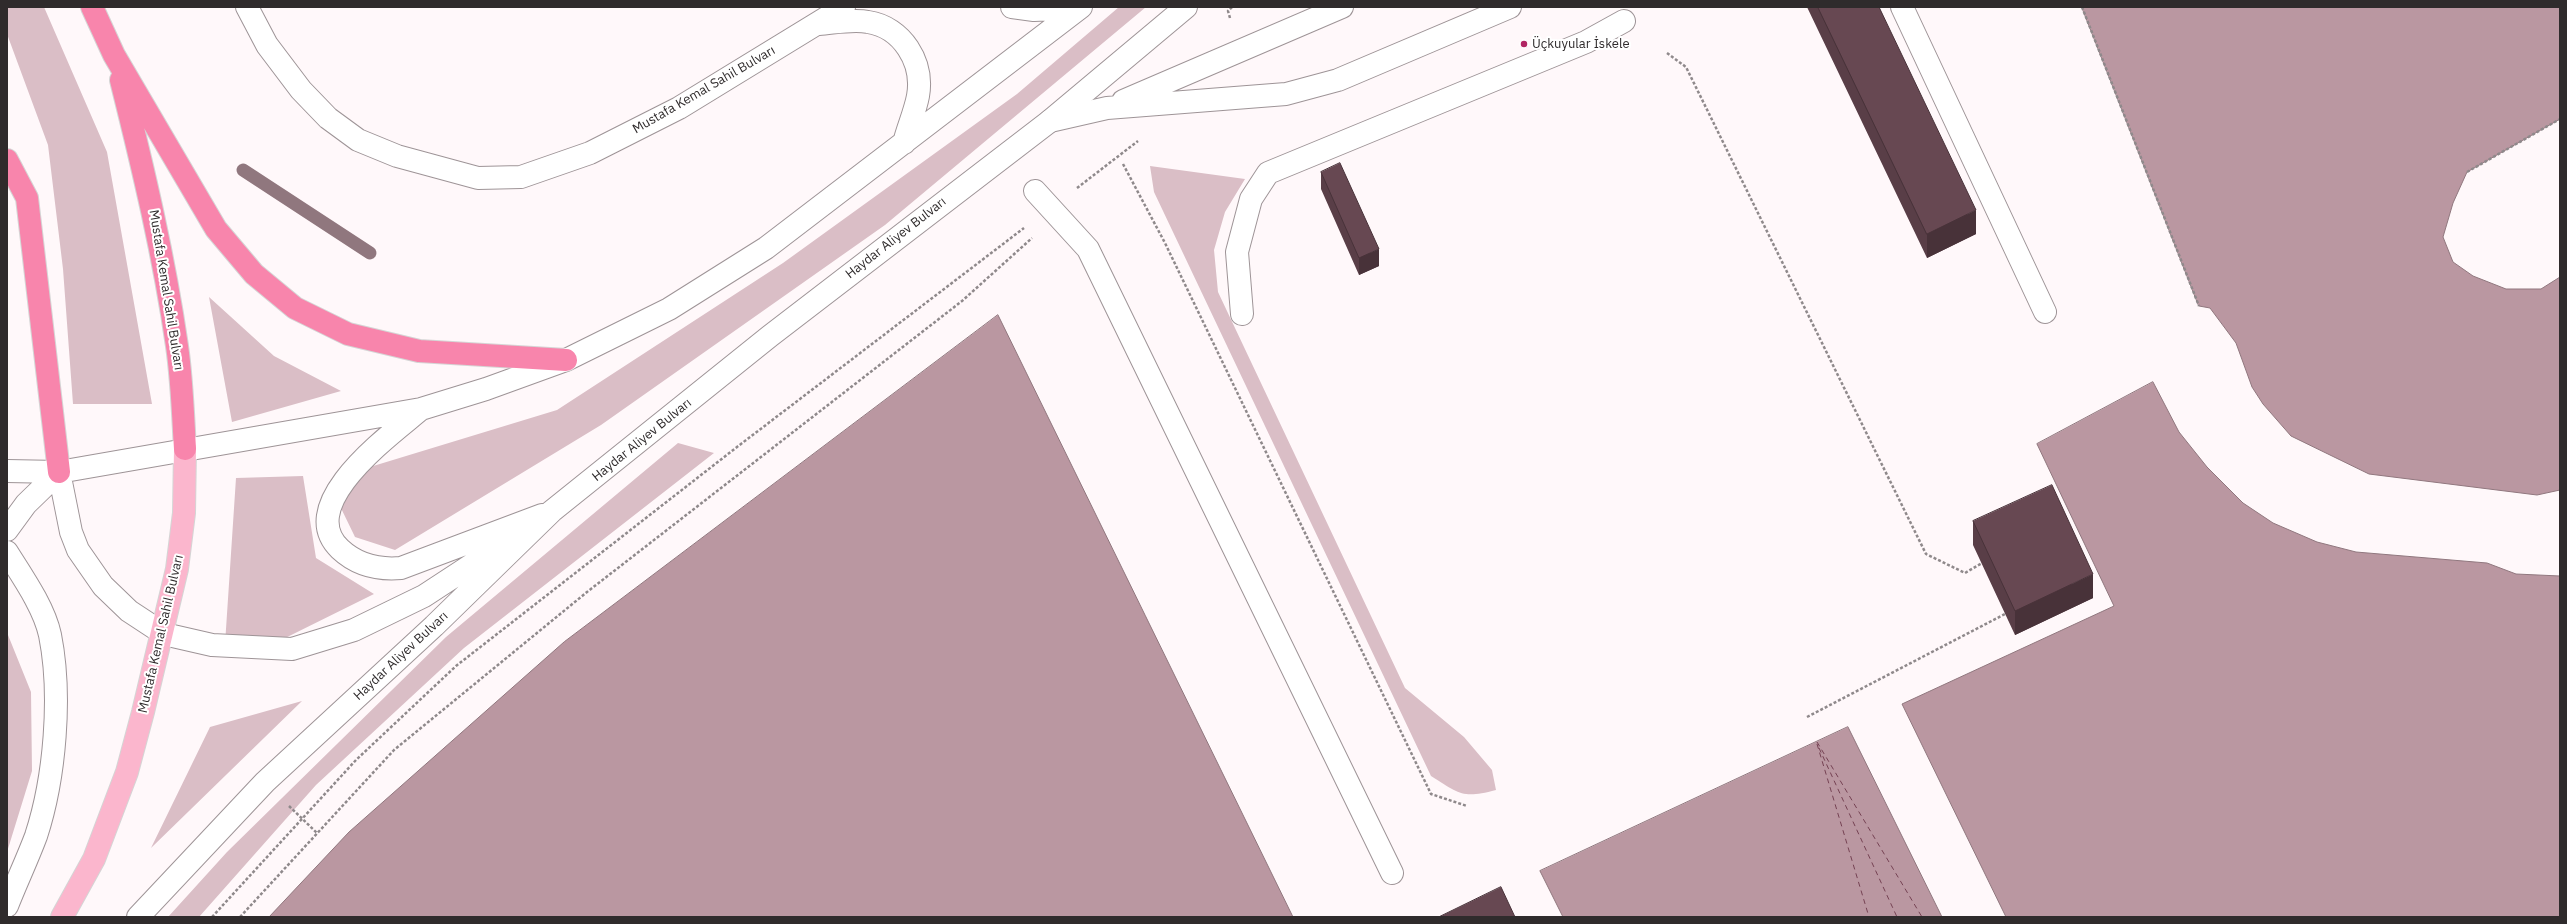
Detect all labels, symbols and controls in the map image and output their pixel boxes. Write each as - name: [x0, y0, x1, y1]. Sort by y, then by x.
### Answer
- place label: Üçkuyular İskele: [1532, 36, 1630, 52]
- marker: Üçkuyular İskele: [1519, 39, 1529, 49]
- street label: Mustafa Kemal Sahil Bulvarı: [630, 43, 778, 137]
- street label: Haydar Aliyev Bulvarı: [843, 194, 949, 282]
- street label: Mustafa Kemal Sahil Bulvarı: [146, 209, 186, 371]
- street label: Haydar Aliyev Bulvarı: [589, 395, 695, 485]
- street label: Mustafa Kemal Sahil Bulvarı: [135, 553, 187, 715]
- street label: Haydar Aliyev Bulvarı: [351, 608, 451, 704]

